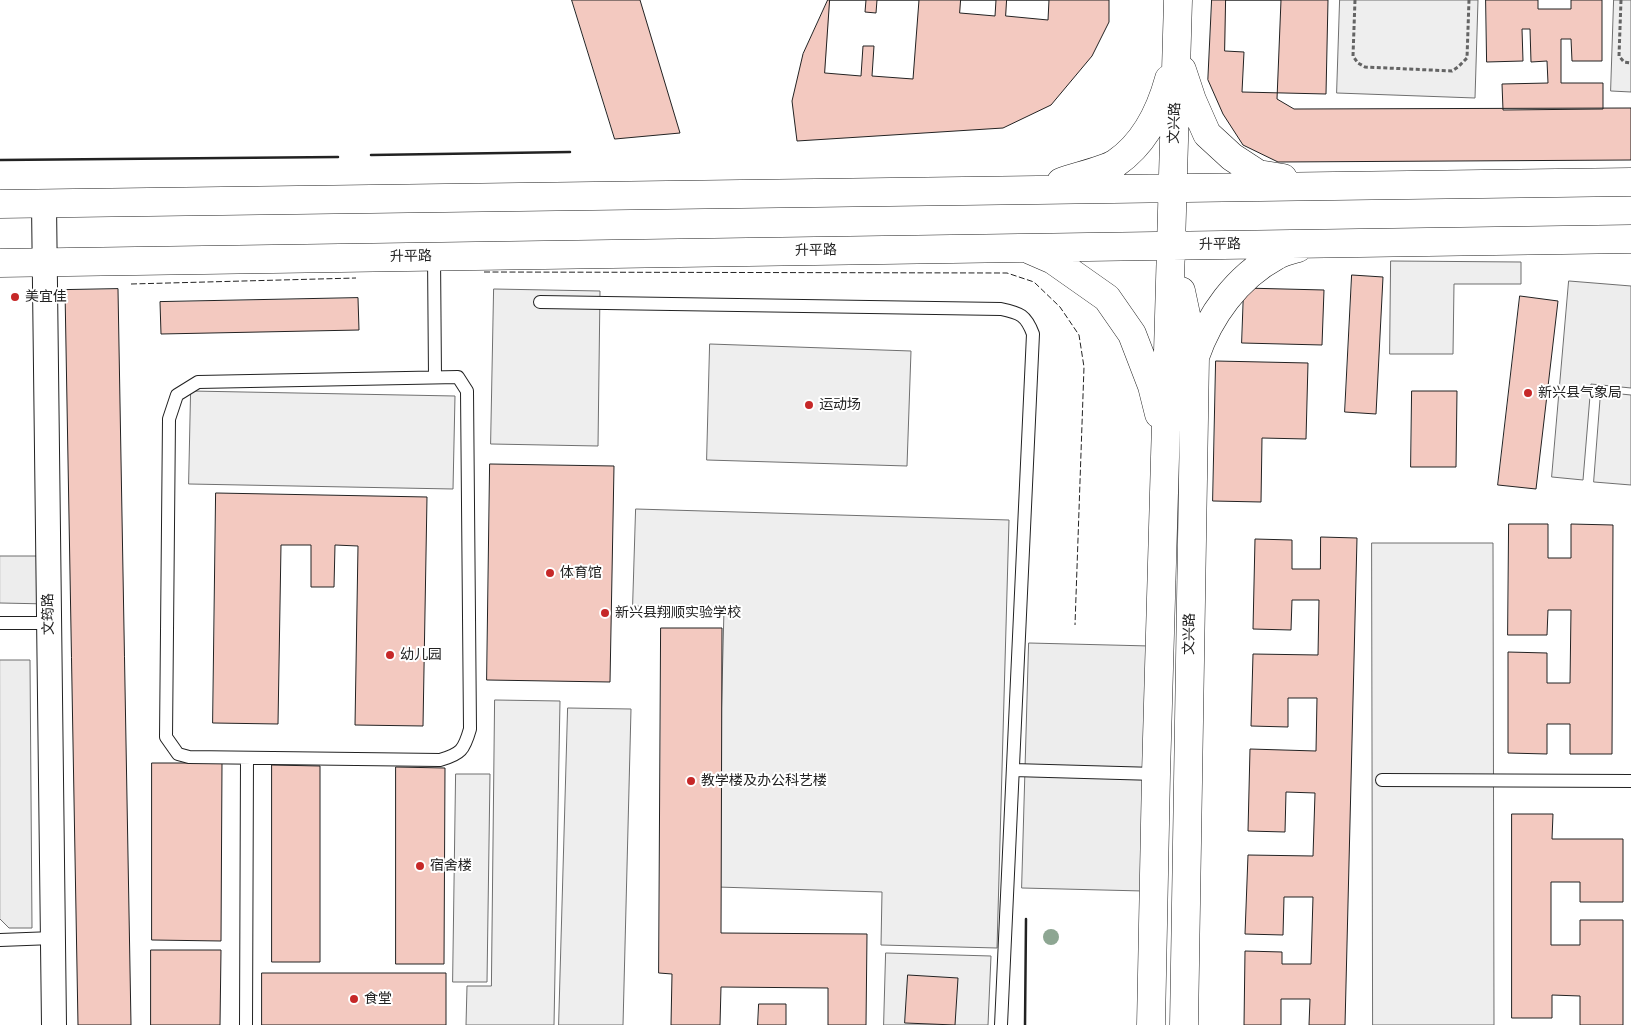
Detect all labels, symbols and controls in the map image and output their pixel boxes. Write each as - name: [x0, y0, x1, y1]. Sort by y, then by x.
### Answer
- street label: 文兴路: [1166, 102, 1184, 144]
- street label: 升平路: [1199, 236, 1241, 254]
- street label: 升平路: [795, 242, 837, 260]
- street label: 升平路: [390, 248, 432, 266]
- place label: 美宜佳: [25, 289, 67, 305]
- marker: 美宜佳: [9, 291, 21, 303]
- place label: 新兴县气象局: [1538, 385, 1622, 401]
- marker: 新兴县气象局: [1522, 387, 1534, 399]
- place label: 运动场: [819, 397, 861, 413]
- marker: 运动场: [803, 399, 815, 411]
- place label: 体育馆: [560, 565, 602, 581]
- marker: 体育馆: [544, 567, 556, 579]
- street label: 文筠路: [40, 593, 58, 635]
- place label: 新兴县翔顺实验学校: [615, 605, 741, 621]
- marker: 新兴县翔顺实验学校: [599, 607, 611, 619]
- street label: 文兴路: [1181, 613, 1199, 655]
- place label: 幼儿园: [400, 647, 442, 663]
- marker: 幼儿园: [384, 649, 396, 661]
- place label: 教学楼及办公科艺楼: [701, 773, 827, 789]
- marker: 教学楼及办公科艺楼: [685, 775, 697, 787]
- place label: 宿舍楼: [430, 858, 472, 874]
- marker: 宿舍楼: [414, 860, 426, 872]
- place label: 食堂: [364, 991, 392, 1007]
- marker: 食堂: [348, 993, 360, 1005]

